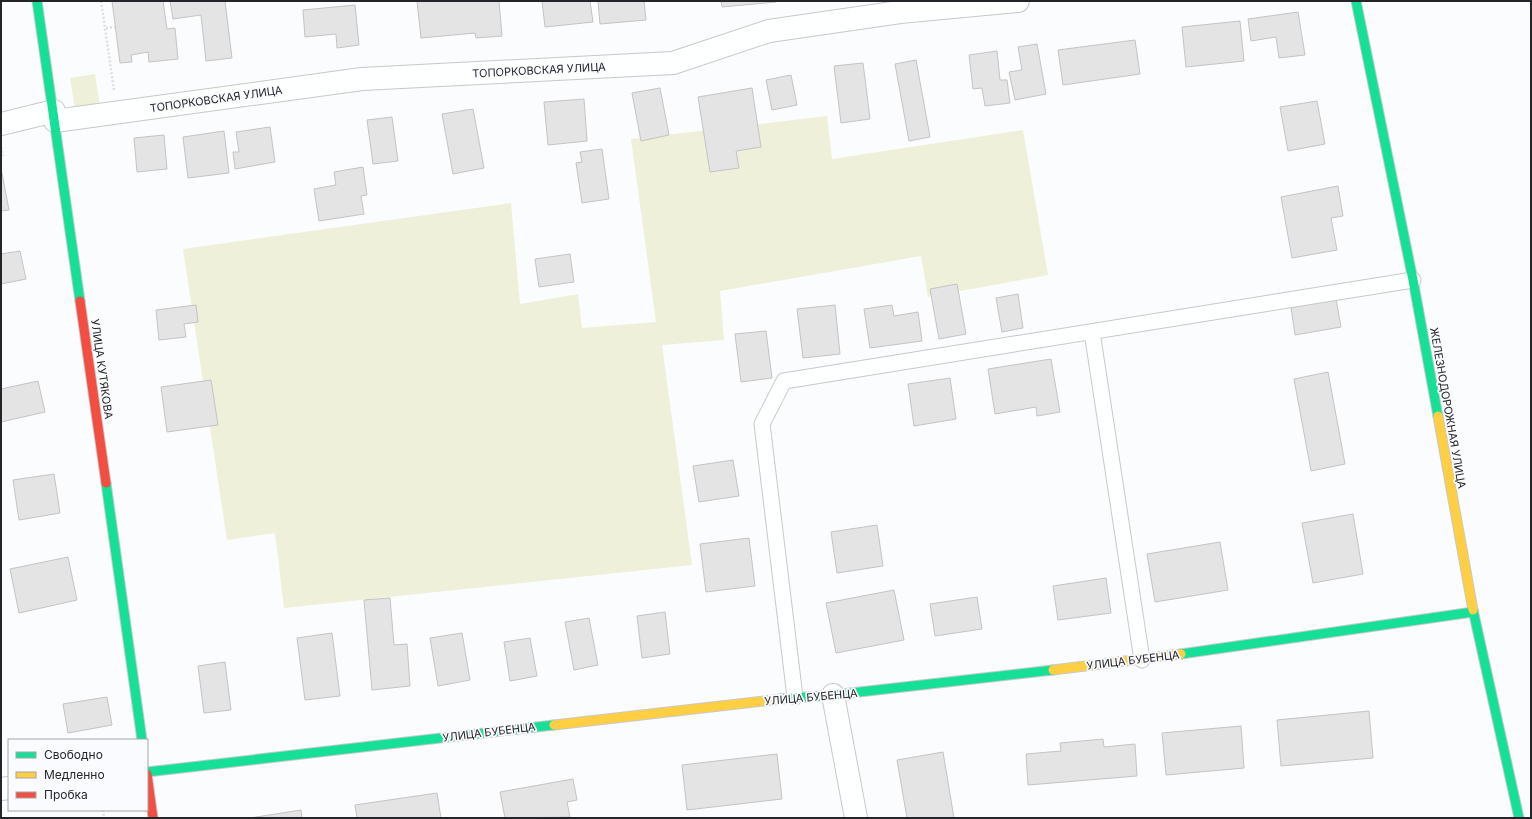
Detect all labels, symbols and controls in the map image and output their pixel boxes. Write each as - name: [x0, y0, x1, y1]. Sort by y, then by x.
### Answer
- street label: ТОПОРКОВСКАЯ УЛИЦА: [472, 59, 606, 80]
- street label: ТОПОРКОВСКАЯ УЛИЦА: [149, 83, 284, 115]
- street label: УЛИЦА КУТЯКОВА: [88, 318, 116, 420]
- street label: ЖЕЛЕЗНОДОРОЖНАЯ УЛИЦА: [1427, 326, 1469, 490]
- street label: УЛИЦА БУБЕНЦА: [1086, 647, 1181, 673]
- street label: УЛИЦА БУБЕНЦА: [764, 686, 859, 708]
- street label: УЛИЦА БУБЕНЦА: [442, 719, 537, 745]
- legend: [8, 739, 148, 811]
- text: Свободно: [44, 747, 103, 762]
- text: Медленно: [44, 767, 105, 782]
- text: Пробка: [44, 787, 88, 802]

